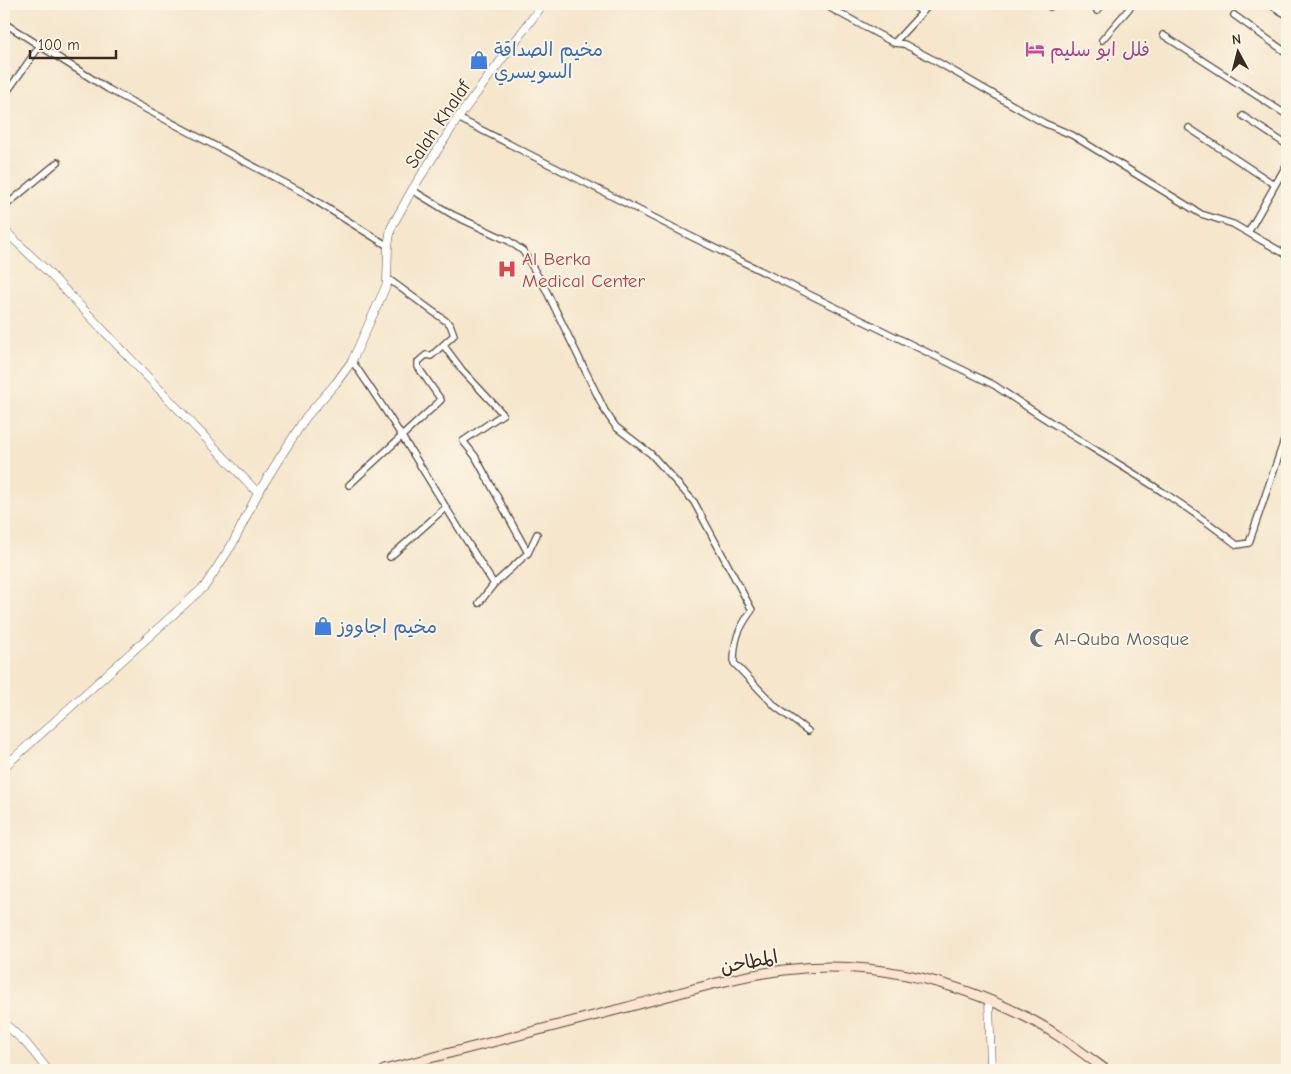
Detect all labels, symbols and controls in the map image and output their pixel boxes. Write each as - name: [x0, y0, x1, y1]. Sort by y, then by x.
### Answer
- scale bar: [30, 28, 116, 60]
- north arrow: [1214, 28, 1264, 78]
- text: N: [1231, 31, 1242, 49]
- text: 100 m: [38, 36, 80, 54]
- hotel icon: فلل ابو سليم: [1024, 38, 1046, 60]
- place label: مخيم الصداقة السويسري: [494, 39, 603, 86]
- place label: فلل ابو سليم: [1050, 39, 1150, 64]
- shop icon: مخيم الصداقة السويسري: [468, 49, 490, 71]
- street label: Salah Khalaf: [401, 75, 476, 172]
- place label: Al Berka Medical Center: [522, 248, 645, 292]
- hospital icon: Al Berka Medical Center: [496, 258, 518, 280]
- shop icon: مخيم اجاووز: [312, 615, 334, 637]
- place label: مخيم اجاووز: [336, 616, 437, 641]
- mosque icon: Al-Quba Mosque: [1028, 627, 1050, 649]
- place label: Al-Quba Mosque: [1054, 628, 1189, 650]
- street label: المطاحن: [719, 946, 780, 978]

